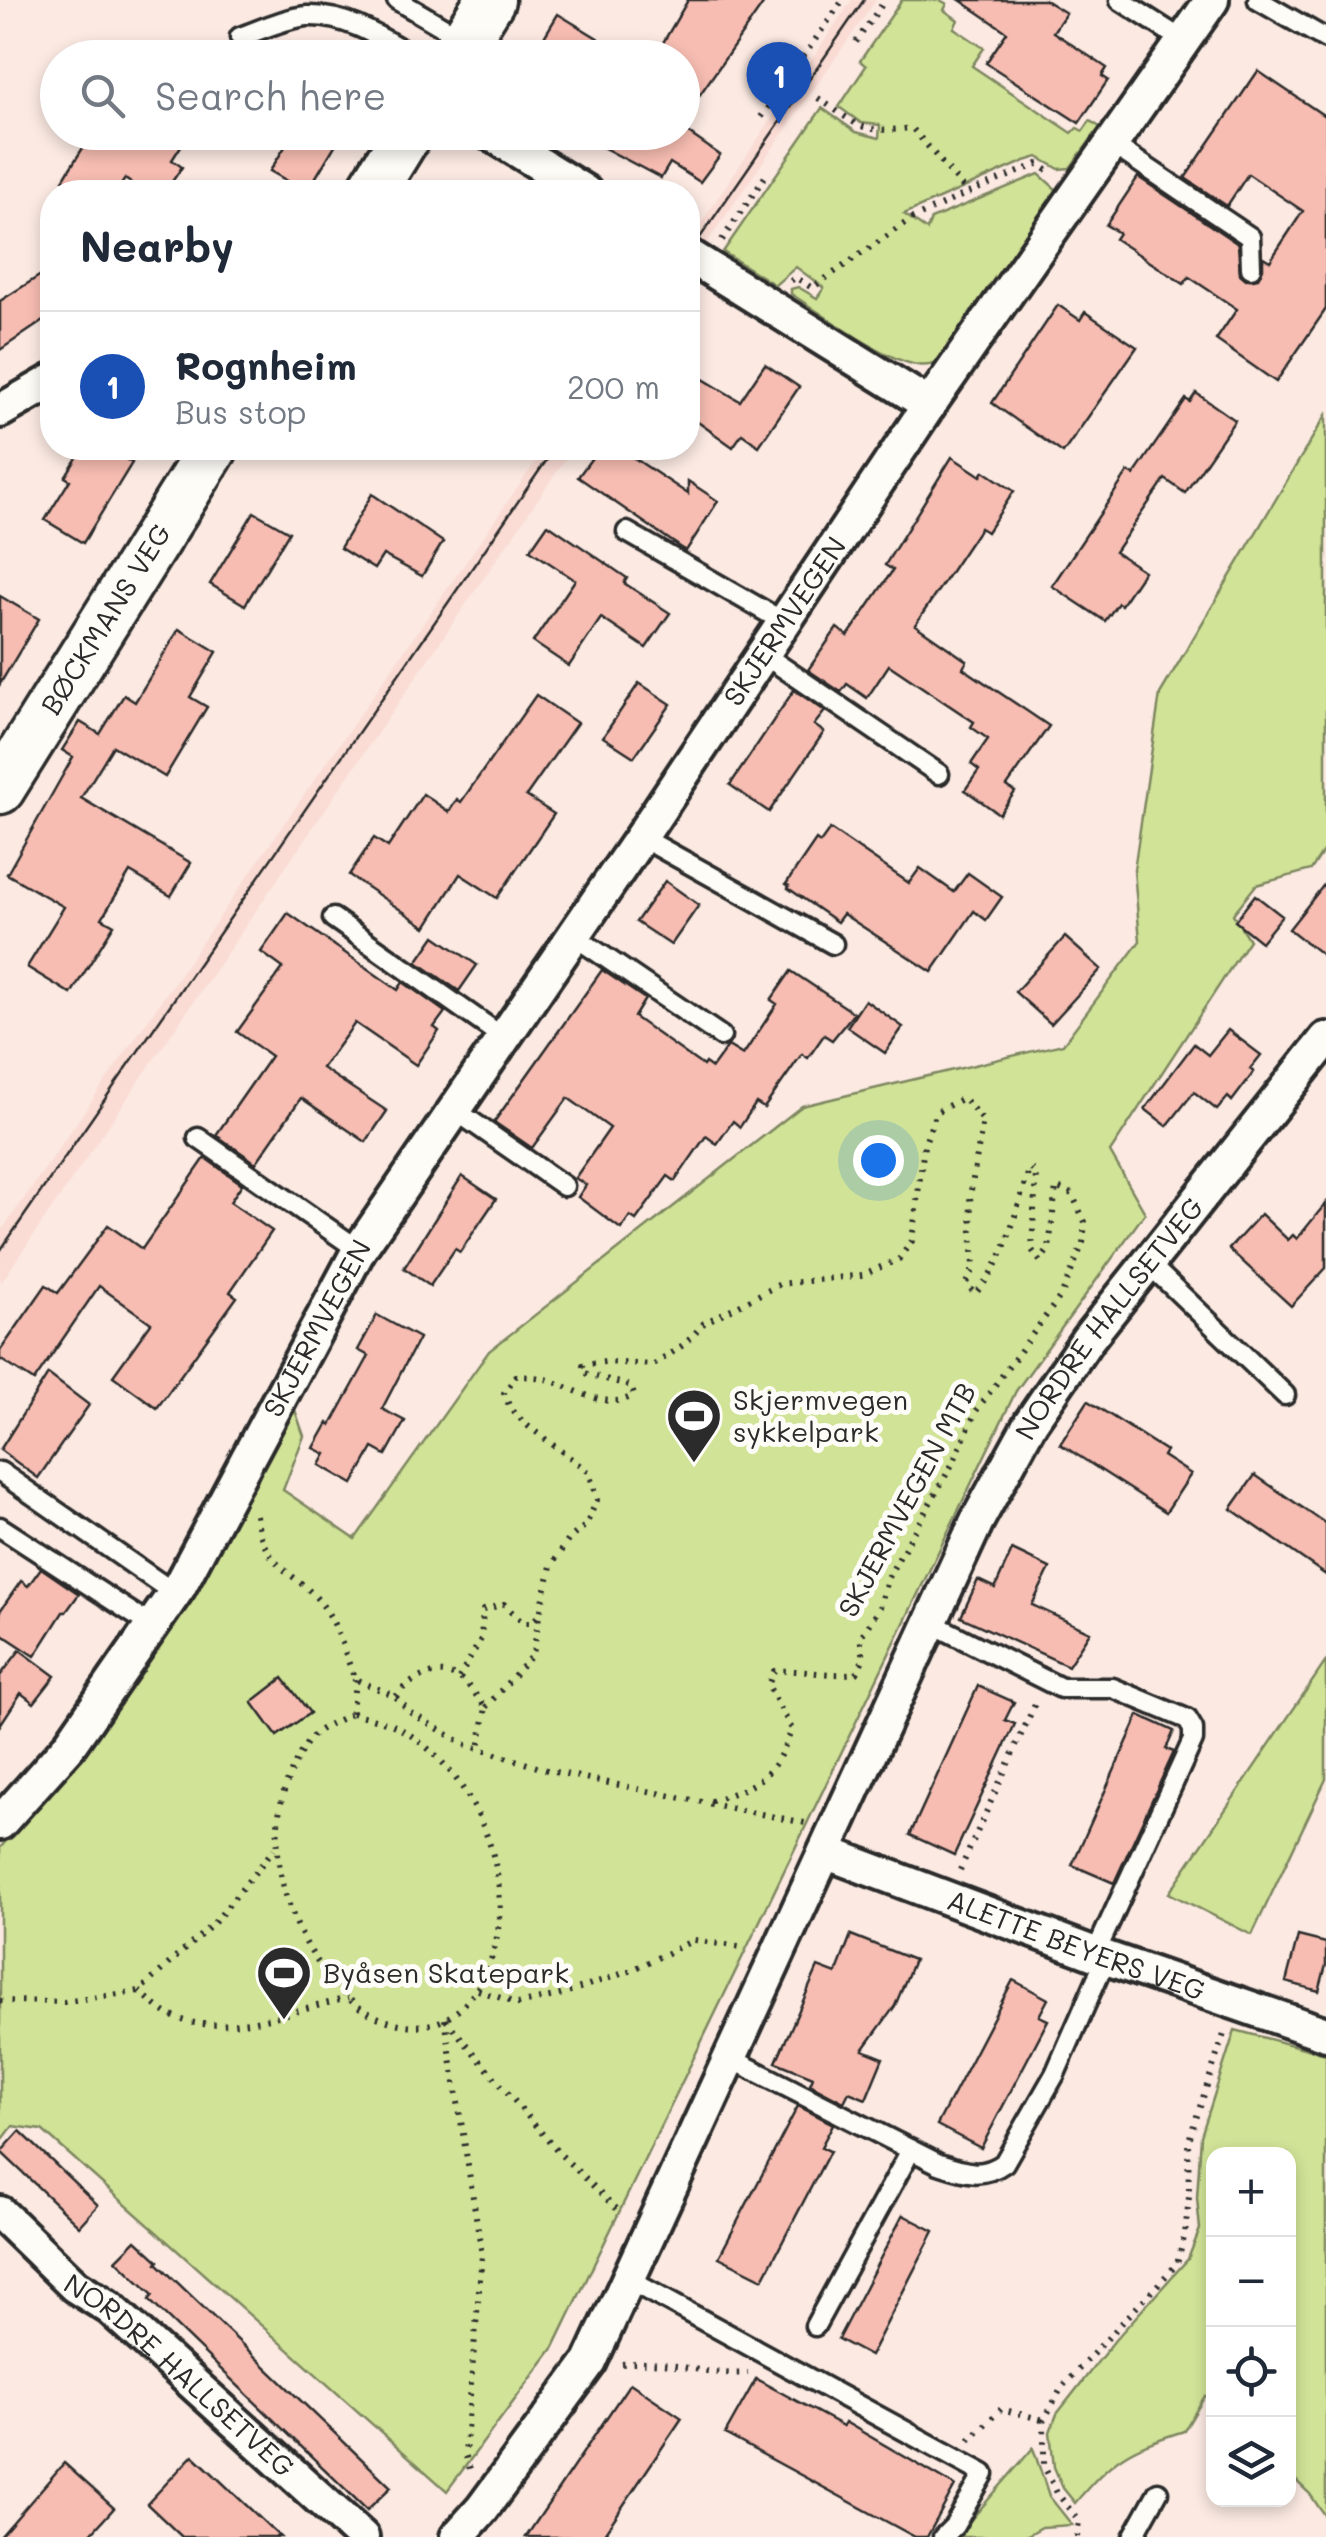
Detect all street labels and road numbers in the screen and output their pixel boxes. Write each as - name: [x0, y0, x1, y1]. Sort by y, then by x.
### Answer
- street label: BØCKMANS VEG: [32, 517, 178, 721]
- street label: SKJERMVEGEN: [715, 529, 853, 712]
- street label: NORDRE HALLSETVEG: [1006, 1189, 1211, 1446]
- street label: SKJERMVEGEN: [254, 1233, 378, 1423]
- street label: SKJERMVEGEN MTB: [829, 1376, 983, 1623]
- street label: ALETTE BEYERS VEG: [943, 1881, 1210, 2008]
- street label: NORDRE HALLSETVEG: [58, 2265, 303, 2484]

